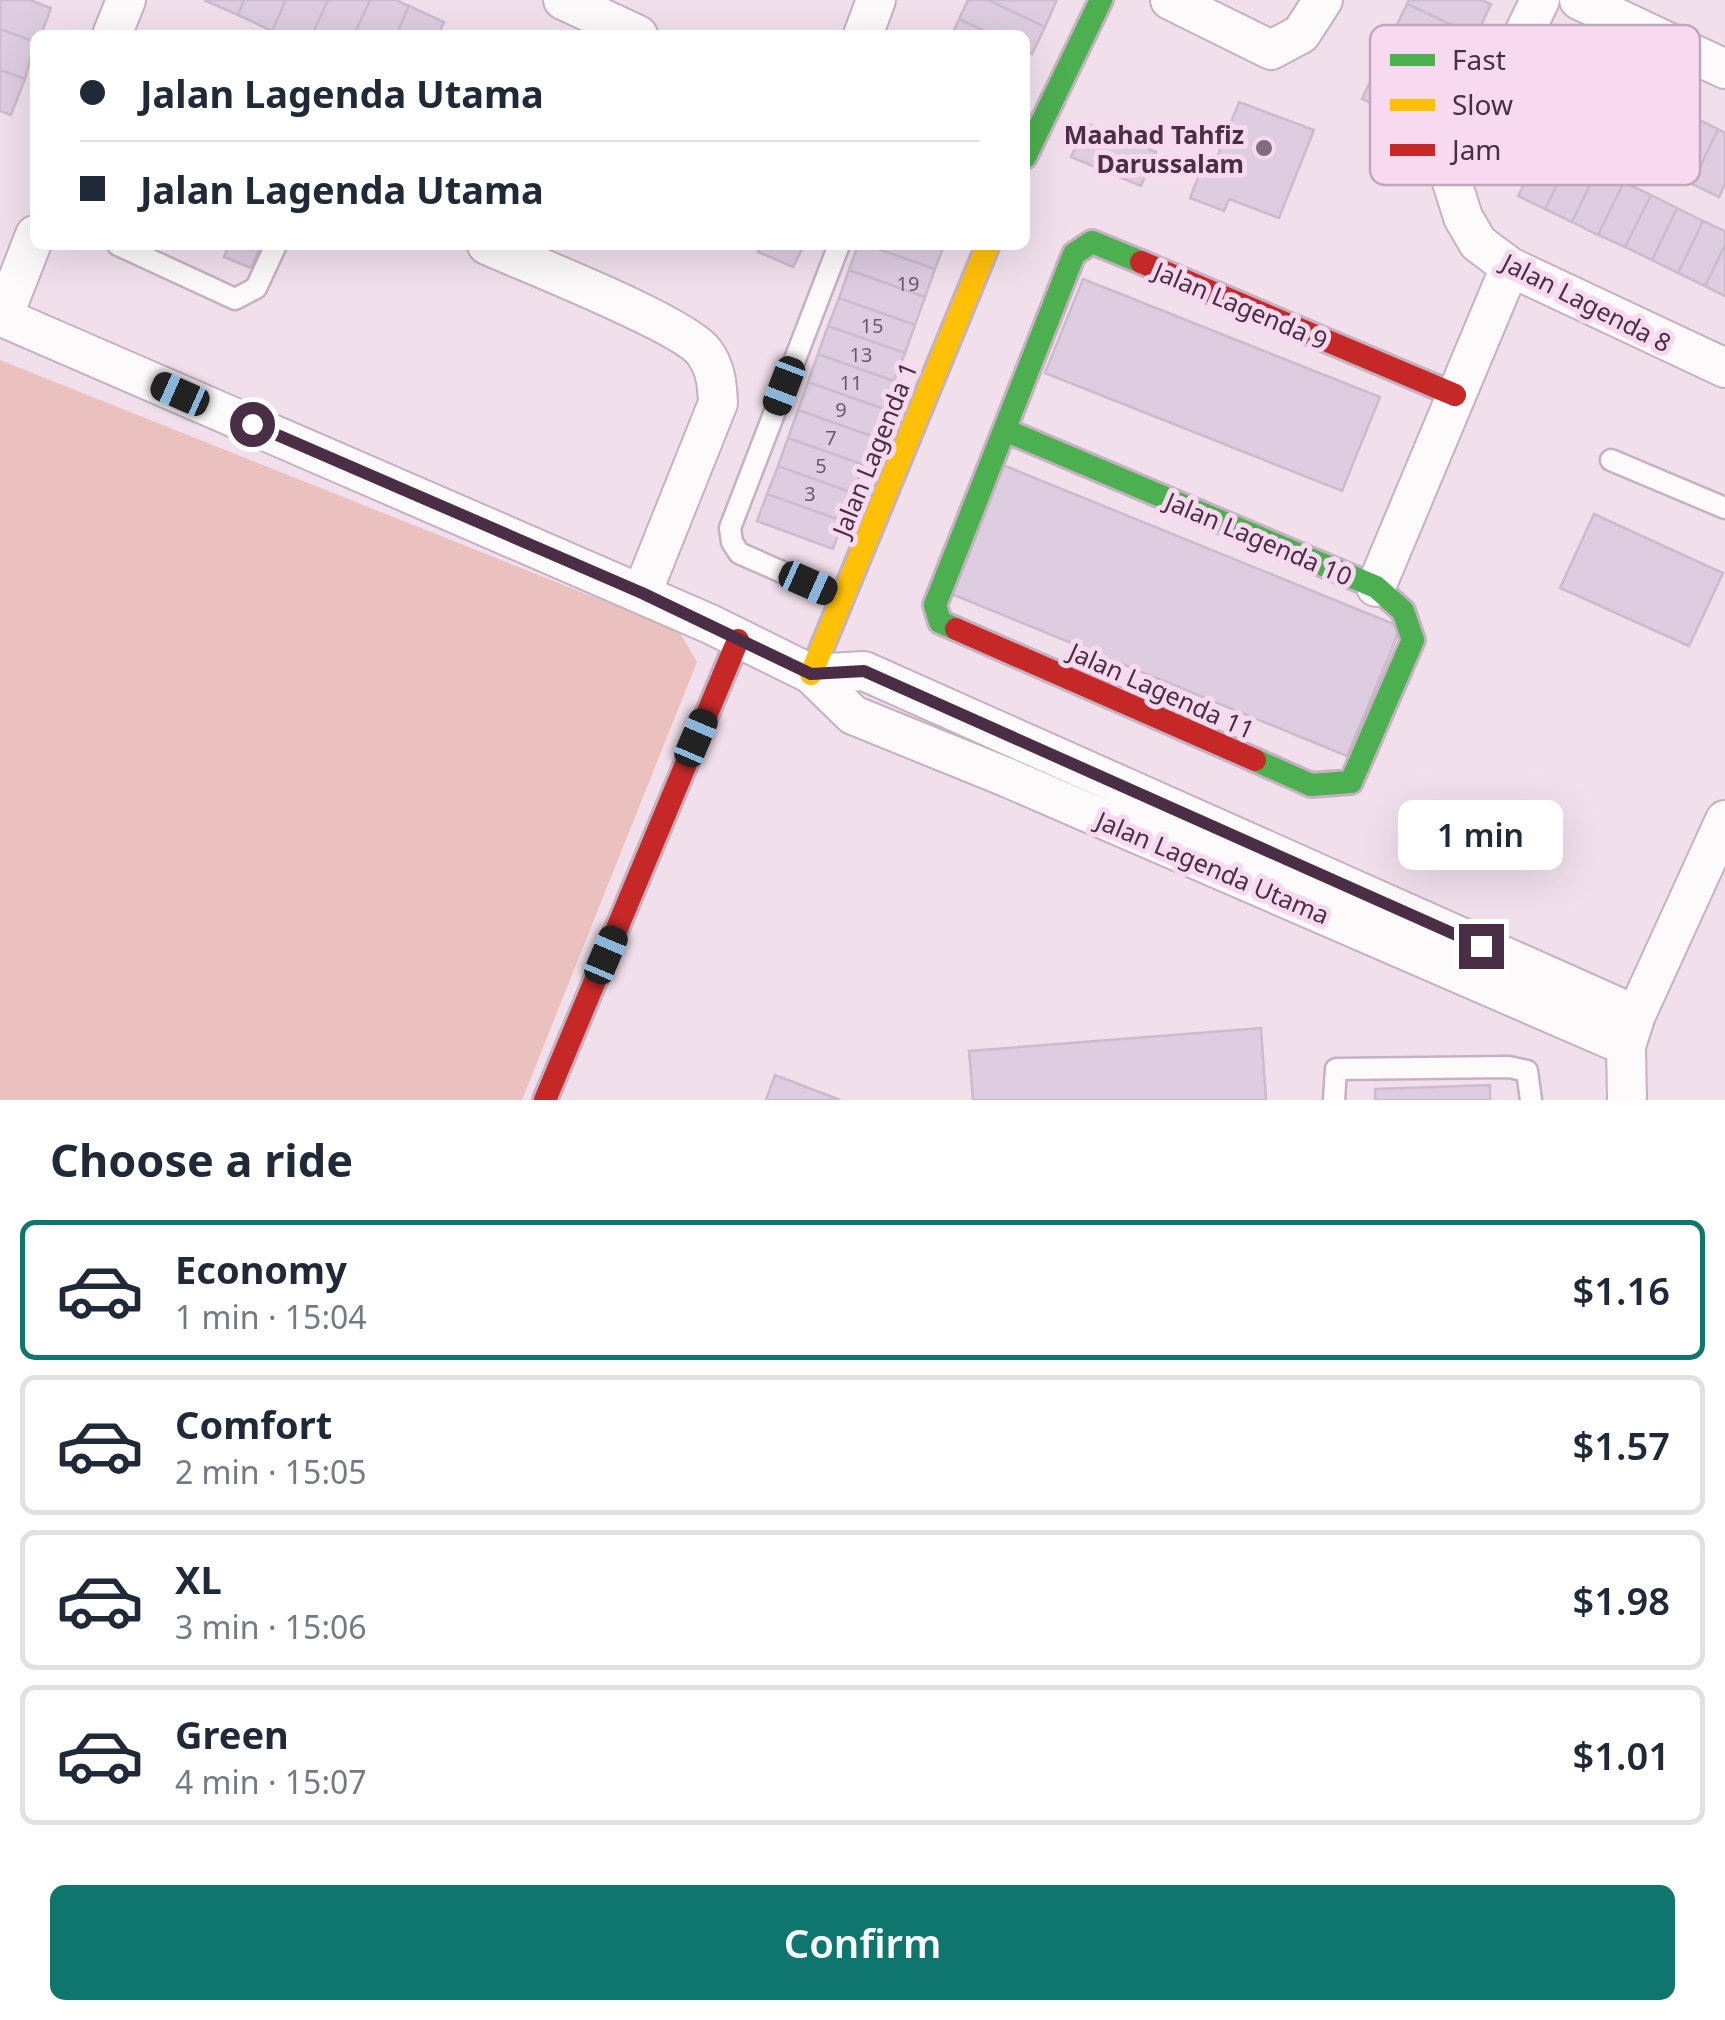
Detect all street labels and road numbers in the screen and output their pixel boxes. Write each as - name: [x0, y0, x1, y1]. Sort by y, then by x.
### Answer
- street label: Jalan Lagenda 8: [1495, 244, 1677, 359]
- street label: Jalan Lagenda 9: [1147, 252, 1333, 357]
- street label: Jalan Lagenda 1: [823, 357, 925, 543]
- street label: Jalan Lagenda 10: [1159, 483, 1358, 593]
- street label: Jalan Lagenda 11: [1062, 633, 1260, 746]
- street label: Jalan Lagenda Utama: [1089, 802, 1335, 931]

